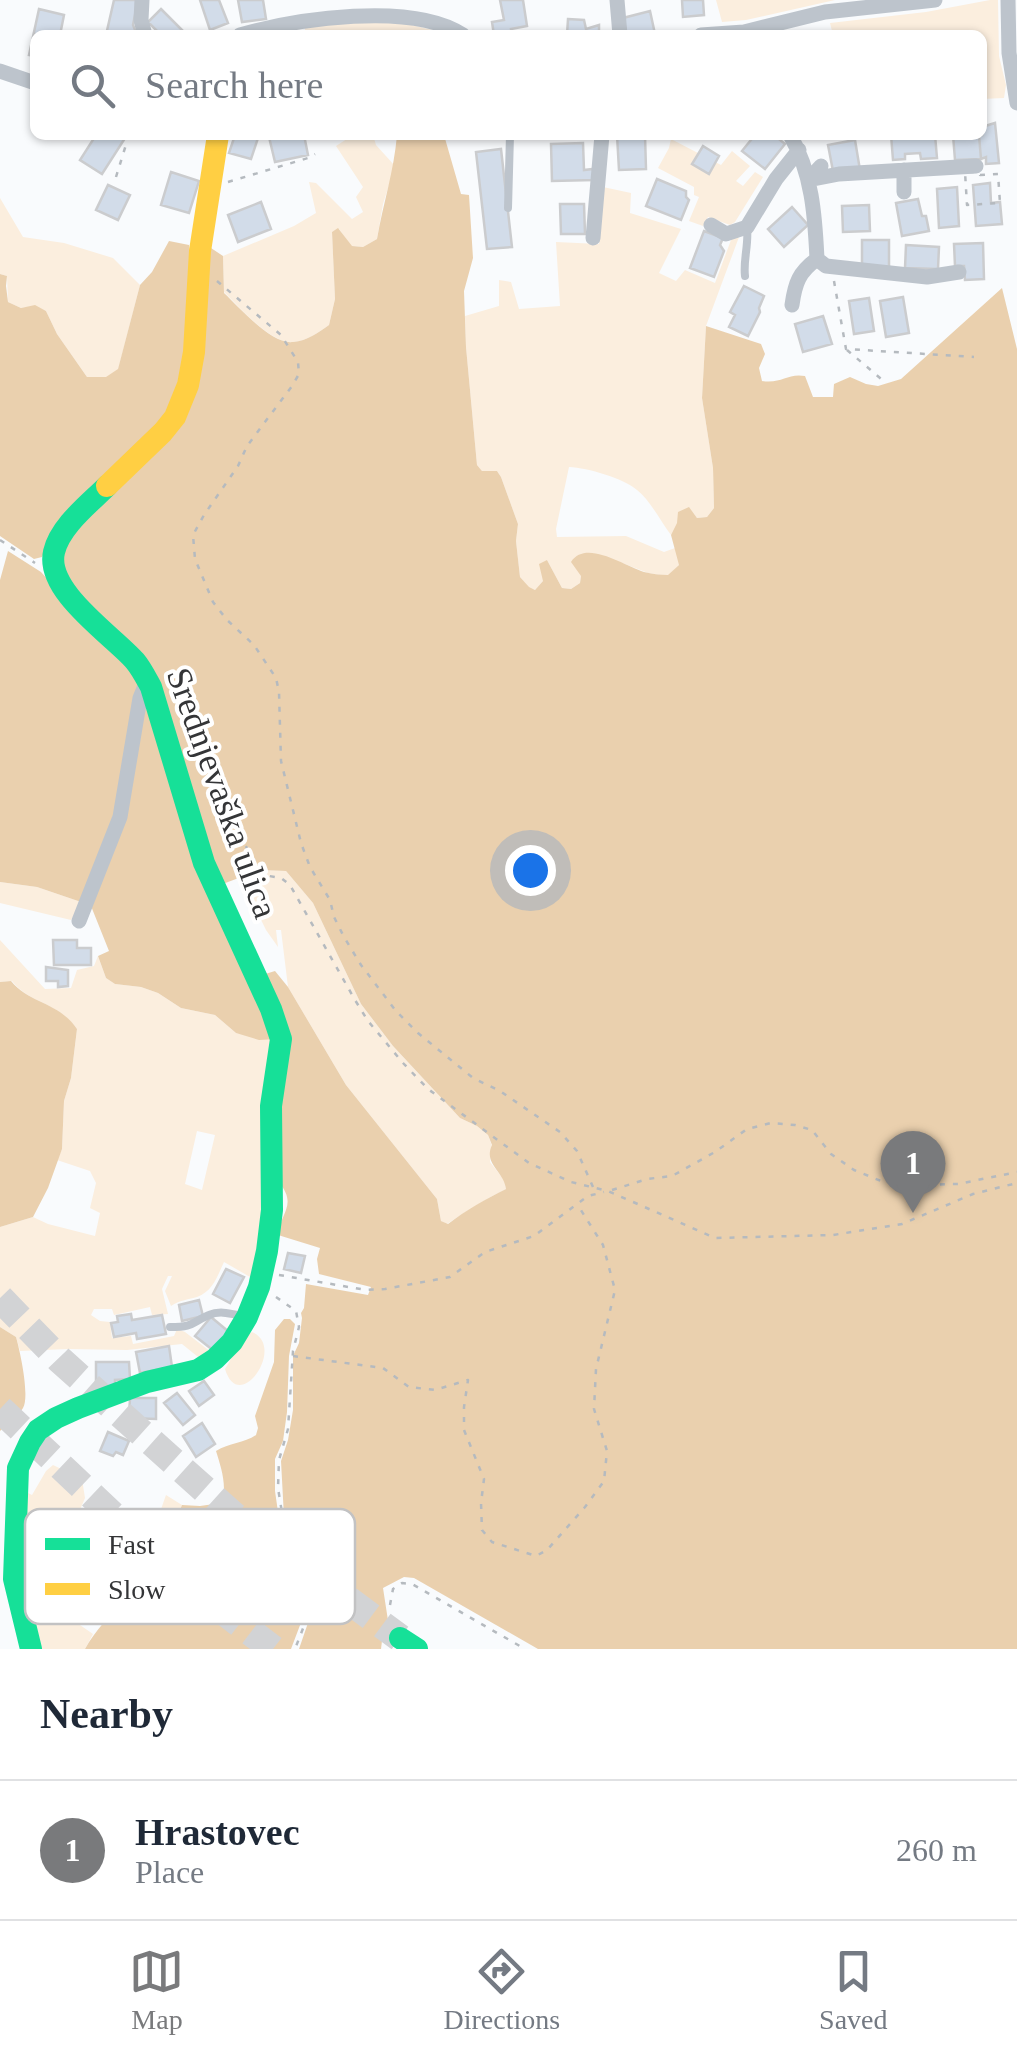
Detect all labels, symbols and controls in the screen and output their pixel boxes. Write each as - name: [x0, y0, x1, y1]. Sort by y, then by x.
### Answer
- search box: [30, 30, 987, 140]
- icon: search: [65, 58, 120, 113]
- text: Search here: [145, 64, 323, 106]
- street label: Srednjevaška ulica: [159, 663, 286, 924]
- your location: [505, 845, 556, 896]
- pin: 1: [880, 1130, 946, 1213]
- legend: [25, 1509, 355, 1624]
- text: Fast: [108, 1529, 155, 1560]
- text: Slow: [108, 1574, 166, 1605]
- text: Nearby: [40, 1691, 173, 1737]
- text: Hrastovec: [135, 1811, 300, 1853]
- text: 1: [65, 1832, 81, 1868]
- text: 260 m: [896, 1832, 977, 1868]
- text: Place: [135, 1854, 204, 1890]
- tab: Map: [129, 1944, 184, 2036]
- tab: Directions: [443, 1944, 560, 2036]
- tab: Saved: [819, 1944, 888, 2036]

